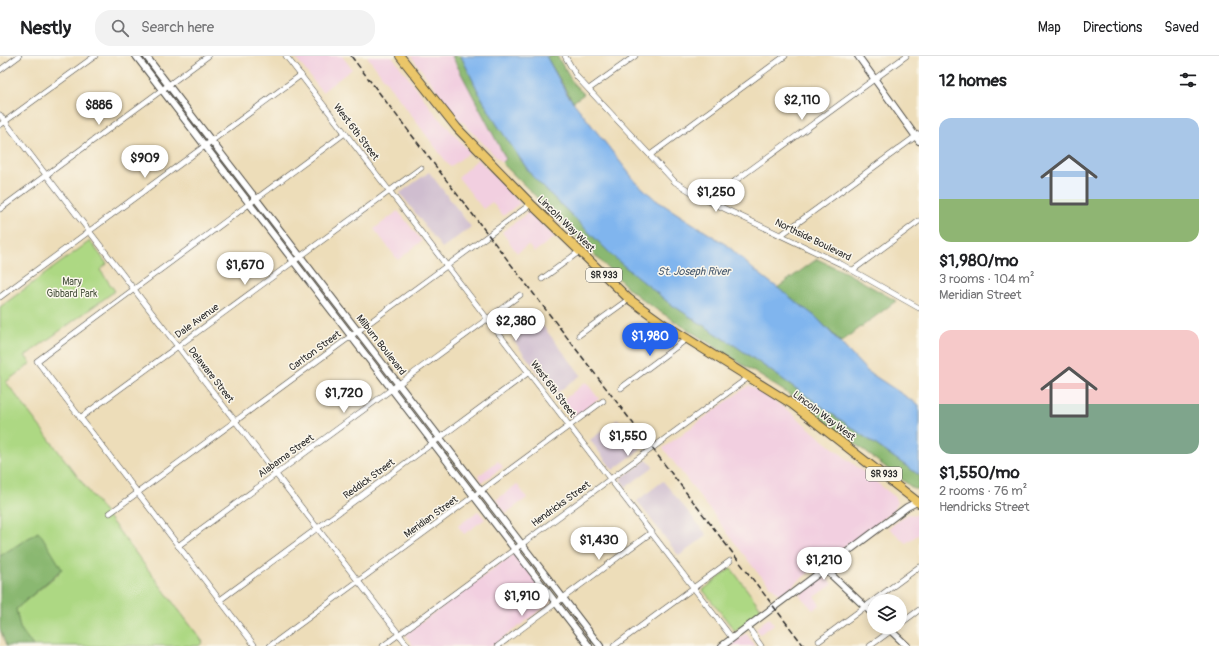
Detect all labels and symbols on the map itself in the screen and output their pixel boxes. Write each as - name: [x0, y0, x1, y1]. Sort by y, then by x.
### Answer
- pin: $2,110: [769, 87, 835, 121]
- pin: $886: [75, 92, 123, 126]
- street label: West 6th Street: [331, 101, 382, 164]
- pin: $909: [121, 145, 169, 179]
- pin: $1,250: [683, 179, 749, 213]
- street label: Lincoln Way West: [535, 194, 598, 255]
- street label: Northside Boulevard: [773, 216, 853, 264]
- pin: $1,670: [212, 252, 278, 286]
- water label: St. Joseph River: [658, 265, 732, 278]
- road number: SR 933: [586, 268, 622, 282]
- park label: Mary Gibbard Park: [47, 276, 98, 300]
- street label: Dale Avenue: [173, 301, 221, 341]
- pin: $2,380: [483, 308, 549, 342]
- street label: Milburn Boulevard: [354, 312, 408, 378]
- pin: $1,980: [617, 323, 683, 357]
- street label: Carlton Street: [287, 328, 344, 374]
- street label: Delaware Street: [186, 345, 237, 406]
- street label: West 6th Street: [528, 358, 579, 421]
- pin: $1,720: [311, 380, 377, 414]
- street label: Lincoln Way West: [790, 389, 858, 444]
- pin: $1,550: [595, 423, 661, 457]
- street label: Alabama Street: [256, 431, 317, 480]
- street label: Reddick Street: [341, 456, 398, 502]
- road number: SR 933: [866, 467, 902, 481]
- street label: Hendricks Street: [529, 478, 593, 529]
- street label: Meridian Street: [402, 493, 461, 541]
- pin: $1,430: [566, 527, 632, 561]
- pin: $1,210: [791, 547, 857, 581]
- pin: $1,910: [489, 583, 555, 617]

